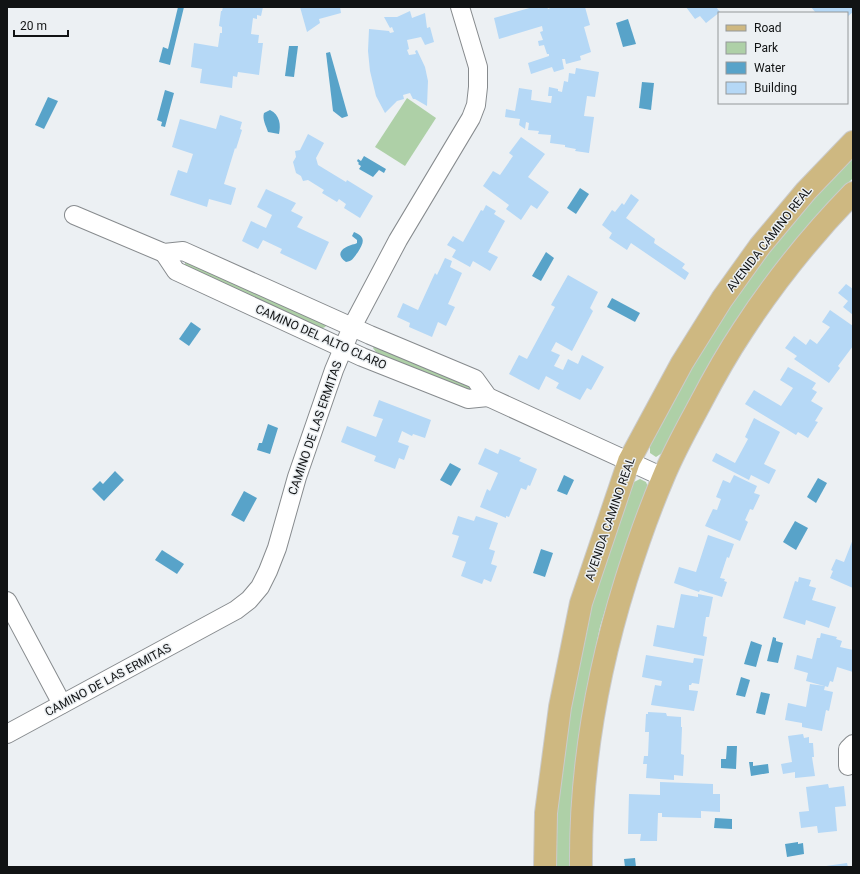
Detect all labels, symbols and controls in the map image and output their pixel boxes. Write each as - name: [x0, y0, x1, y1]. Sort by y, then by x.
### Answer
- scale bar: [14, 12, 68, 38]
- legend: [718, 12, 848, 104]
- text: 20 m: [20, 19, 47, 33]
- text: Road: [754, 21, 782, 35]
- text: Park: [754, 41, 779, 55]
- text: Water: [754, 61, 785, 75]
- text: Building: [754, 81, 797, 95]
- street label: AVENIDA CAMINO REAL: [724, 183, 815, 294]
- street label: CAMINO DEL ALTO CLARO: [253, 302, 389, 372]
- street label: CAMINO DE LAS ERMITAS: [285, 359, 345, 497]
- street label: AVENIDA CAMINO REAL: [582, 455, 638, 583]
- street label: CAMINO DE LAS ERMITAS: [43, 641, 173, 719]

